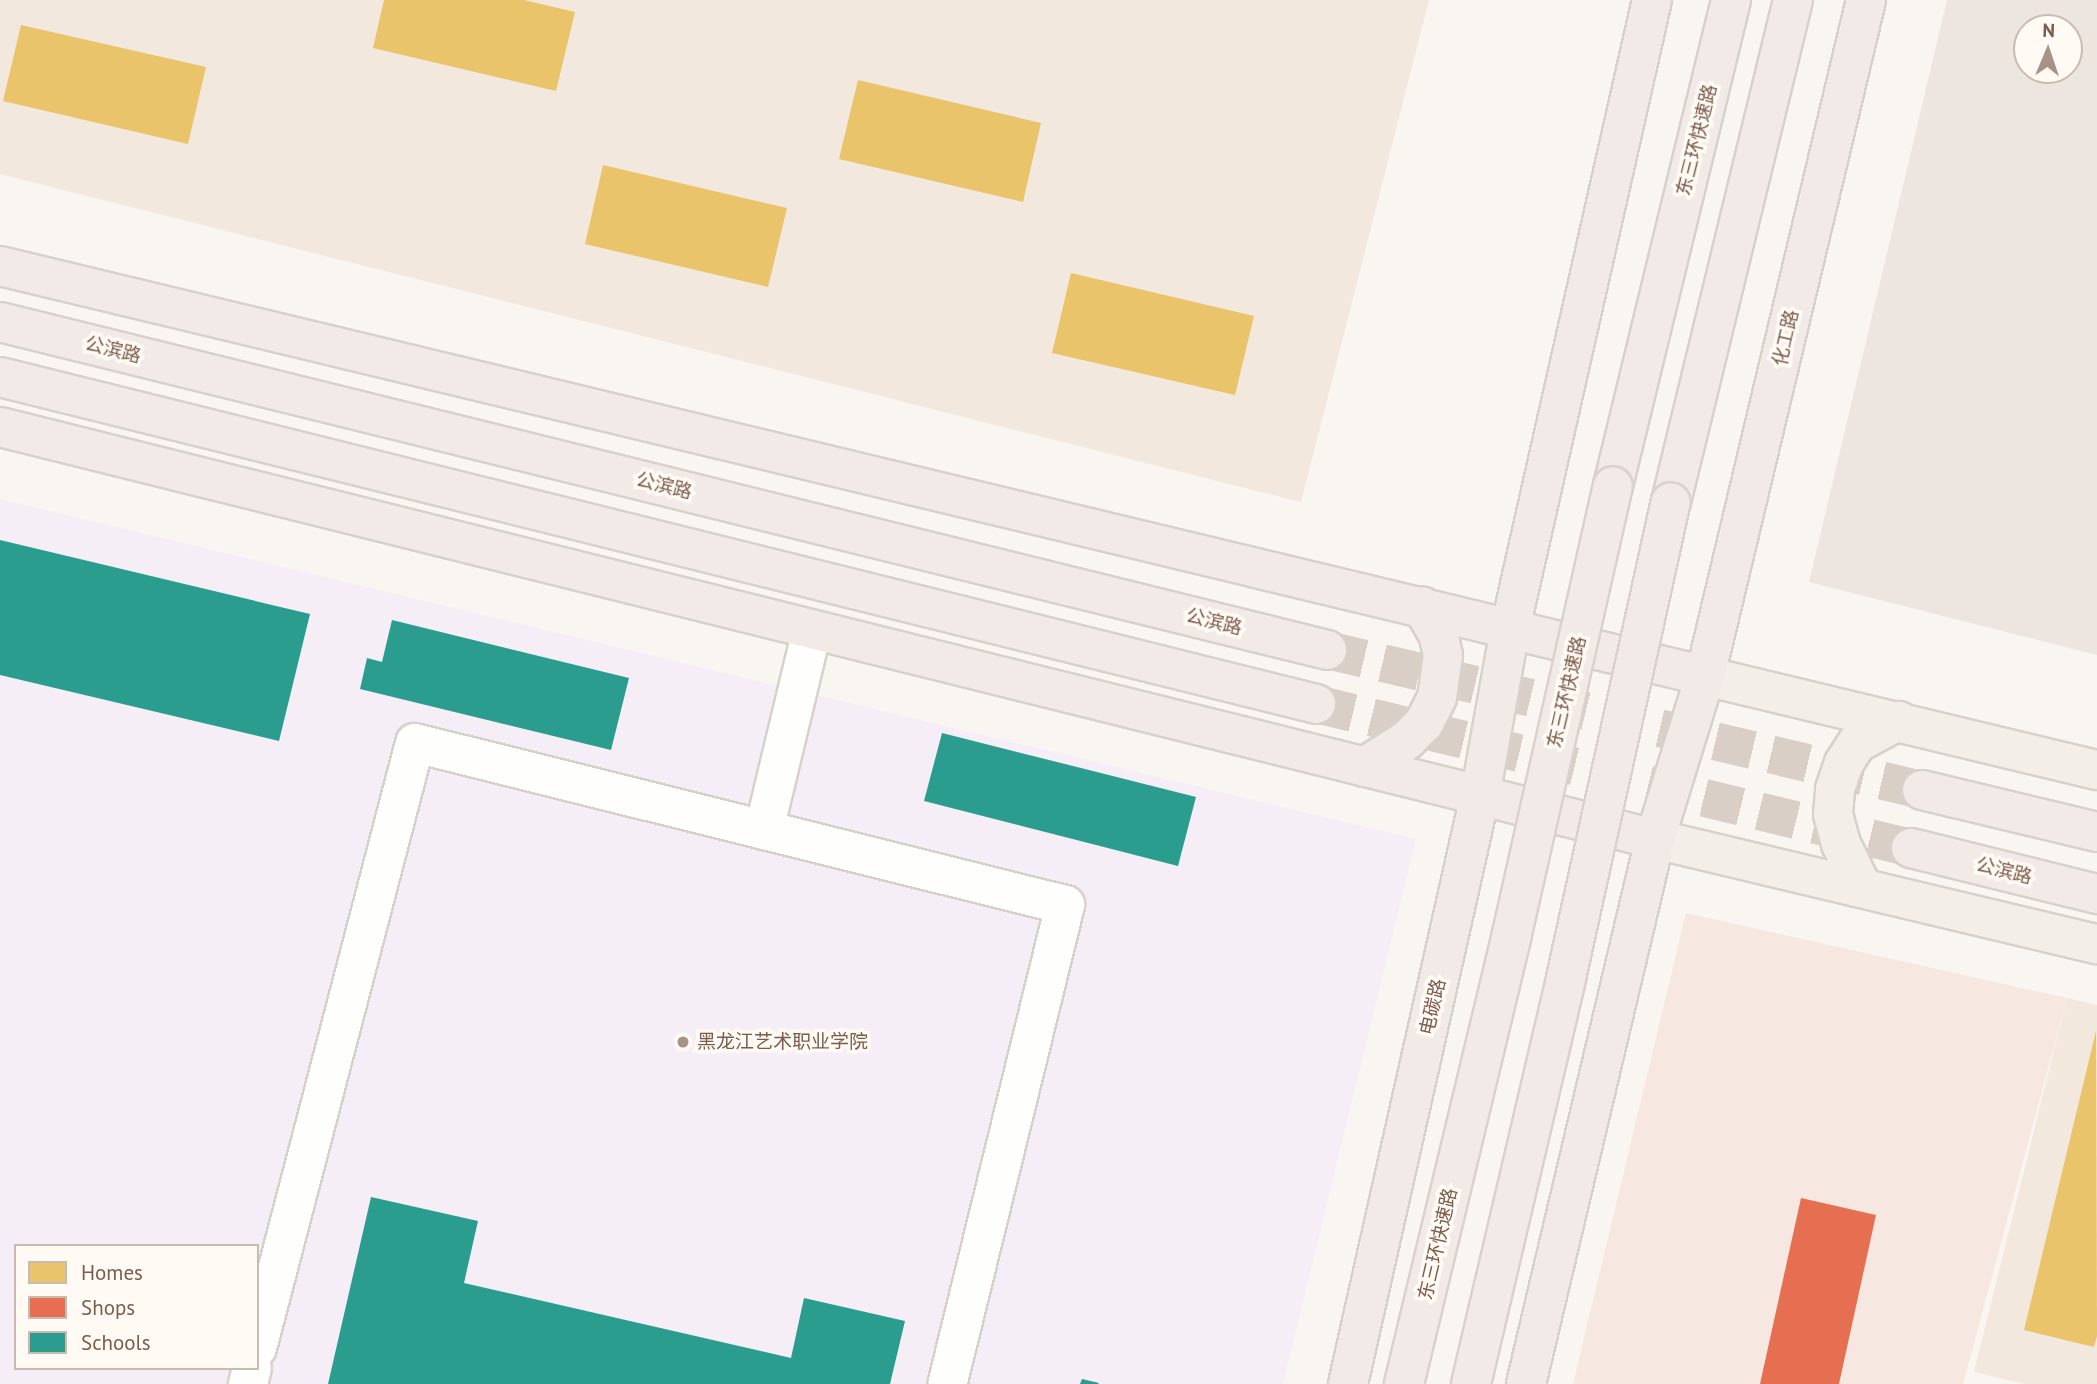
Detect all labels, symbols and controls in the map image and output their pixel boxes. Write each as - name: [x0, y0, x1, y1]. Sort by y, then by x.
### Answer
- north arrow: [2013, 14, 2083, 84]
- text: N: [2042, 18, 2055, 42]
- street label: 东三环快速路: [1672, 82, 1722, 198]
- street label: 化工路: [1768, 308, 1804, 368]
- street label: 公滨路: [83, 332, 143, 368]
- street label: 公滨路: [634, 468, 694, 504]
- street label: 公滨路: [1184, 604, 1244, 640]
- street label: 东三环快速路: [1543, 634, 1591, 750]
- street label: 公滨路: [1974, 853, 2034, 889]
- street label: 电碳路: [1415, 977, 1451, 1037]
- place label: 黑龙江艺术职业学院: [697, 1031, 868, 1053]
- marker: 黑龙江艺术职业学院: [675, 1034, 691, 1050]
- street label: 东三环快速路: [1414, 1186, 1462, 1302]
- legend: [14, 1244, 259, 1370]
- text: Homes: [81, 1259, 143, 1286]
- text: Shops: [81, 1294, 135, 1321]
- text: Schools: [81, 1329, 151, 1356]

